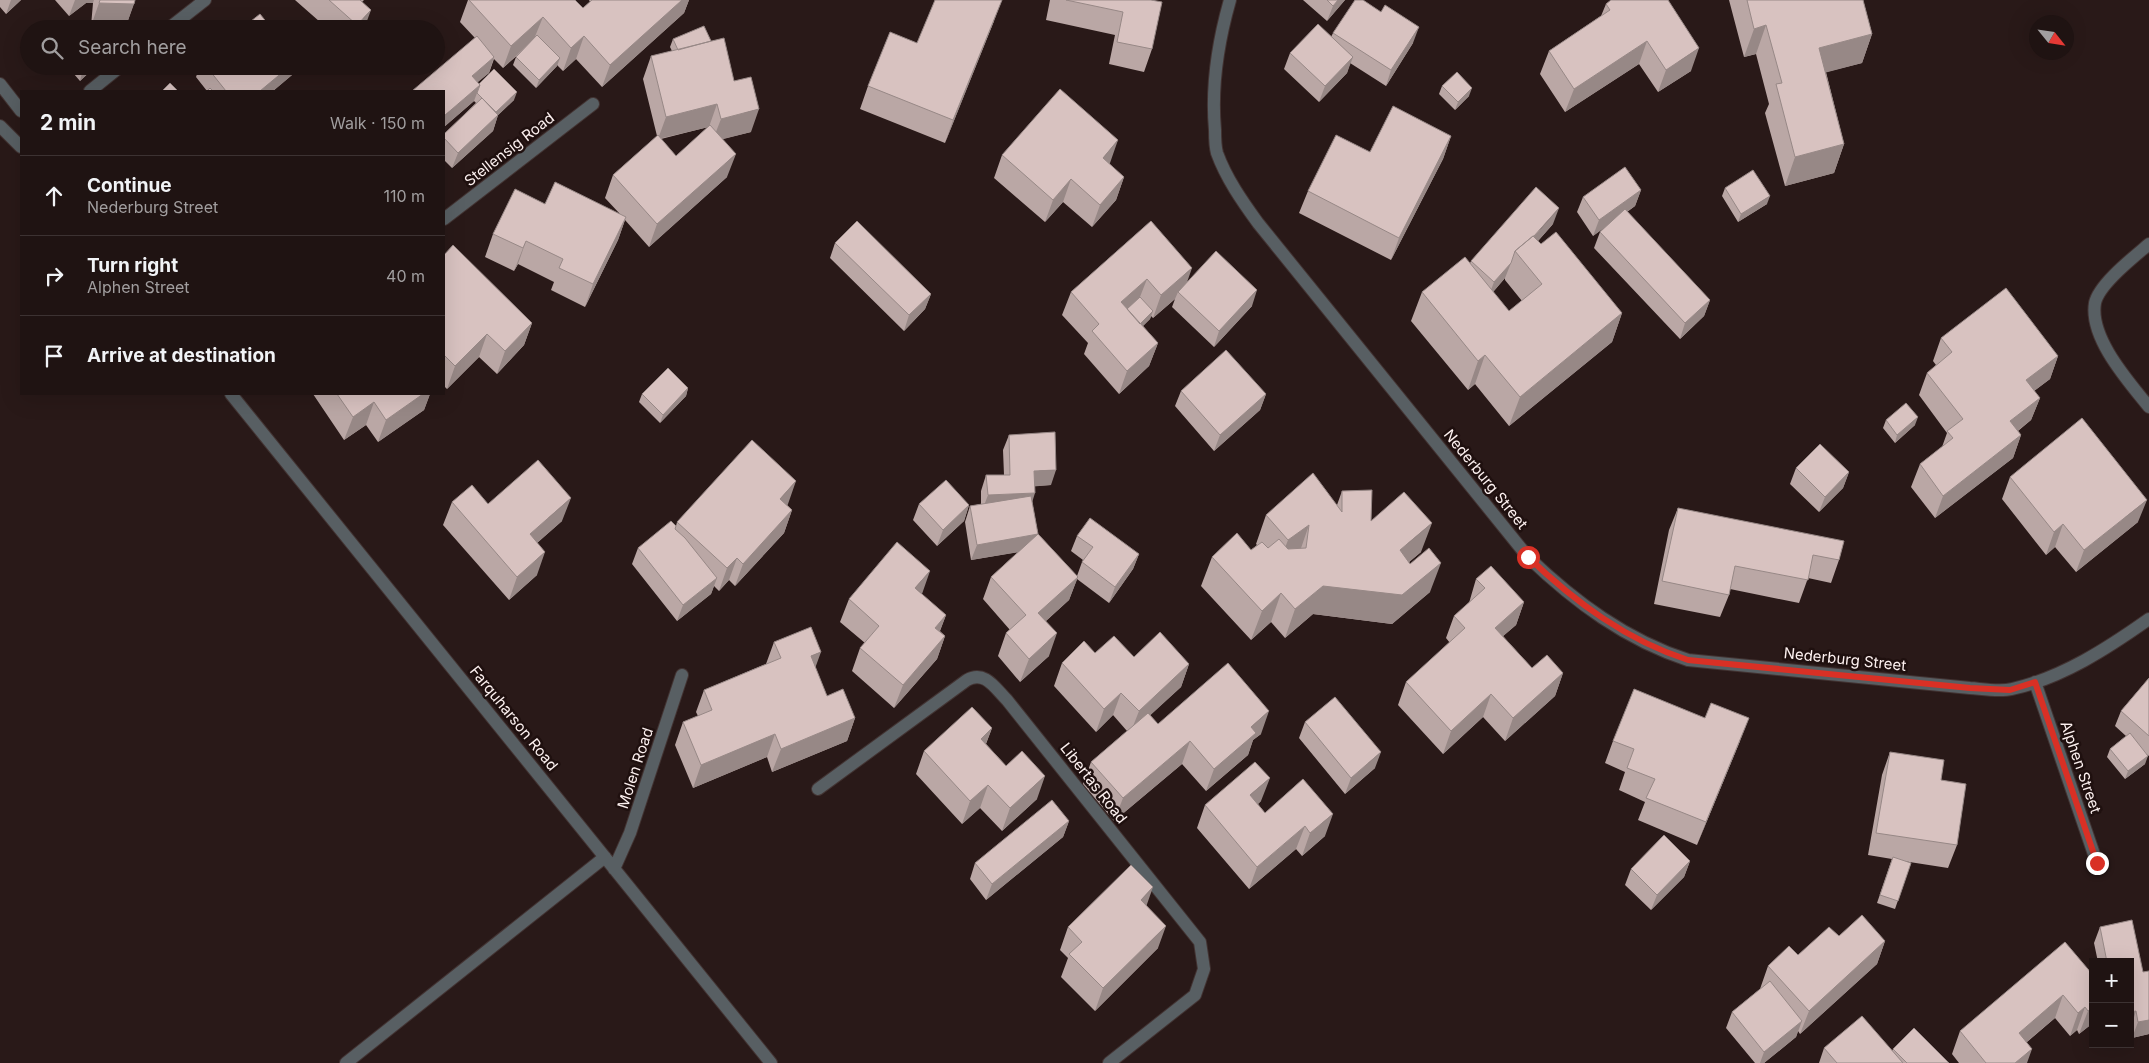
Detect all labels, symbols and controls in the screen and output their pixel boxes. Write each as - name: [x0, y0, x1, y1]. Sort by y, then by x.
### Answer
- north arrow: [2029, 15, 2074, 60]
- search box: [20, 20, 445, 75]
- icon: search: [38, 34, 66, 62]
- text: Search here: [78, 36, 187, 59]
- street label: Stellensig Road: [460, 108, 558, 190]
- text: 2 min: [40, 110, 96, 135]
- text: Walk · 150 m: [330, 113, 425, 133]
- text: Continue: [87, 174, 172, 197]
- icon: ahead: [40, 182, 68, 210]
- text: 110 m: [383, 186, 425, 206]
- text: Nederburg Street: [87, 197, 218, 217]
- text: Turn right: [87, 254, 178, 277]
- icon: right: [40, 262, 68, 290]
- text: 40 m: [386, 266, 425, 286]
- text: Alphen Street: [87, 277, 190, 297]
- icon: arrive: [40, 342, 68, 370]
- text: Arrive at destination: [87, 344, 276, 367]
- street label: Nederburg Street: [1440, 425, 1532, 533]
- route start: [1517, 546, 1540, 569]
- street label: Nederburg Street: [1783, 643, 1907, 675]
- street label: Farquharson Road: [466, 662, 562, 774]
- street label: Alphen Street: [2056, 718, 2106, 816]
- street label: Molen Road: [613, 725, 657, 811]
- street label: Libertas Road: [1056, 739, 1132, 827]
- route end: [2086, 852, 2109, 875]
- map controls: [2089, 958, 2134, 1048]
- button: +: [2089, 958, 2134, 1003]
- button: −: [2089, 1003, 2134, 1048]

